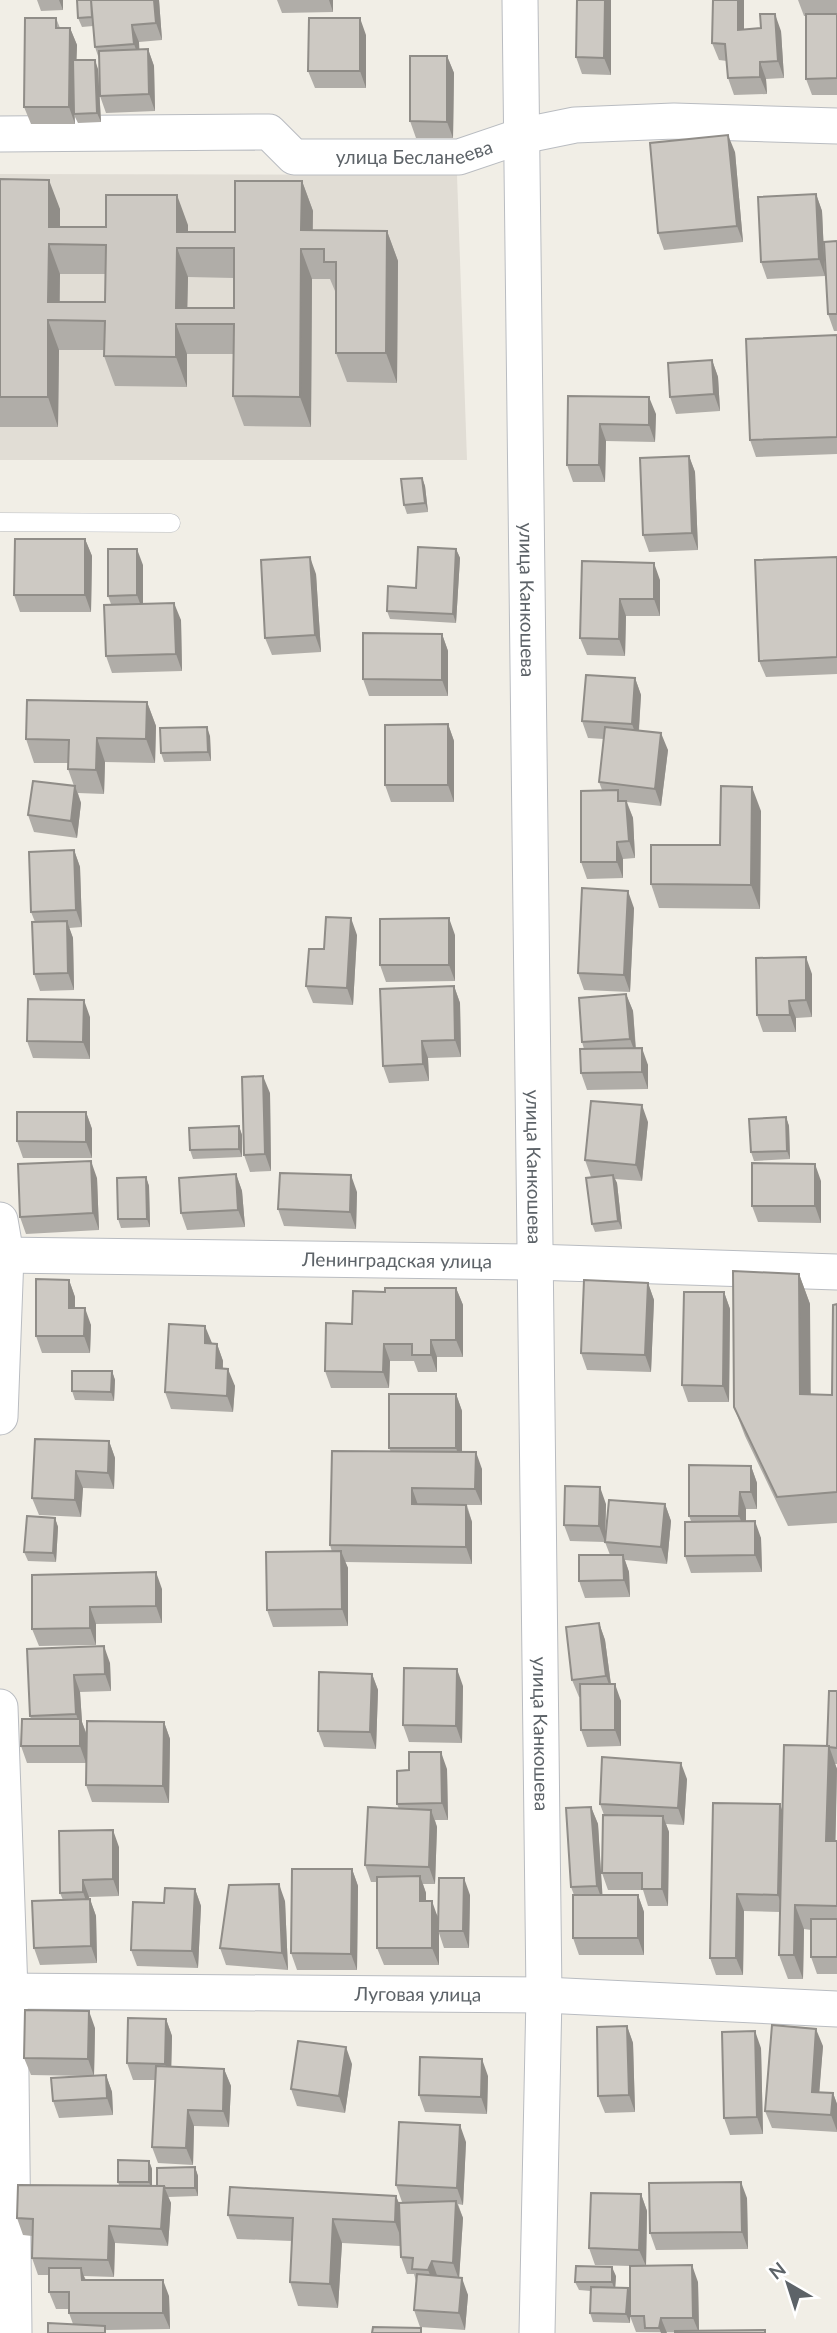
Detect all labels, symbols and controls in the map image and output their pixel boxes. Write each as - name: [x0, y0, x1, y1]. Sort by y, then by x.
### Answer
- street label: улица Бесланеева: [336, 135, 495, 169]
- street label: улица Канкошева: [515, 523, 540, 677]
- street label: улица Канкошева: [522, 1090, 547, 1244]
- street label: Ленинградская улица: [301, 1247, 492, 1272]
- street label: улица Канкошева: [529, 1657, 554, 1811]
- street label: Луговая улица: [354, 1982, 481, 2006]
- north arrow: [753, 2249, 823, 2319]
- text: N: [764, 2257, 790, 2284]

